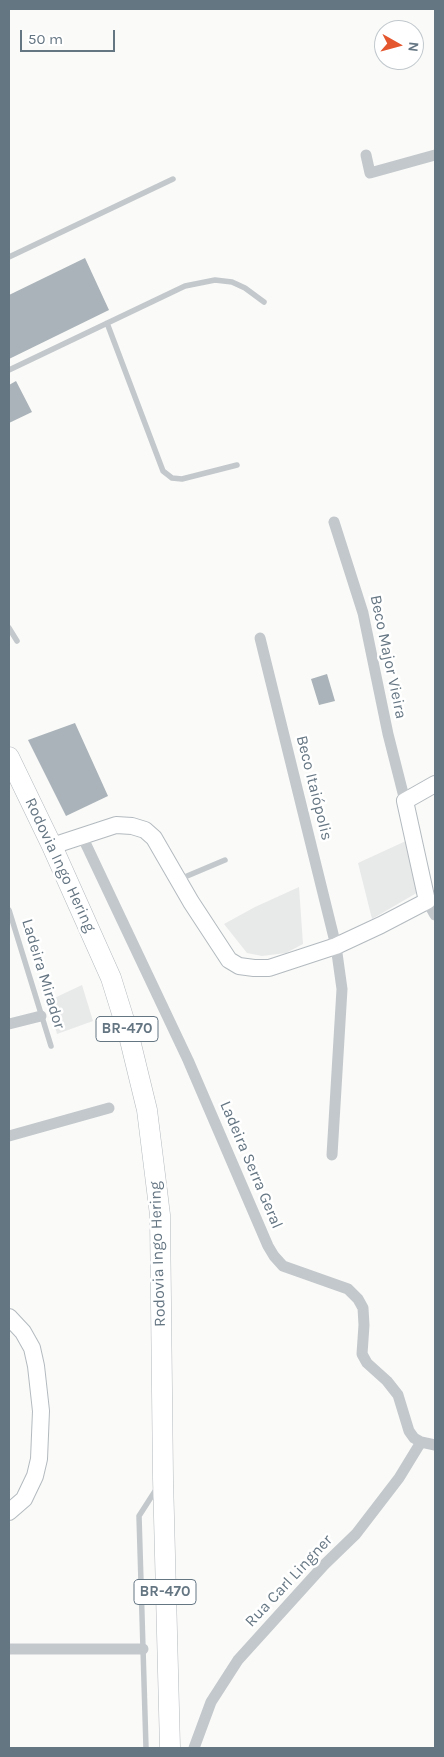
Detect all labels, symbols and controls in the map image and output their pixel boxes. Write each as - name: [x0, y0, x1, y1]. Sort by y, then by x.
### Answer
- scale bar: [22, 20, 118, 52]
- north arrow: [374, 20, 424, 70]
- text: 50 m: [28, 30, 63, 48]
- text: N: [404, 41, 422, 53]
- street label: Beco Major Vieira: [366, 593, 410, 721]
- street label: Beco Itaiópolis: [292, 734, 336, 842]
- street label: Rodovia Ingo Hering: [20, 795, 100, 935]
- street label: Ladeira Mirador: [17, 917, 69, 1031]
- road number: BR-470: [96, 1016, 158, 1042]
- street label: Ladeira Serra Geral: [215, 1098, 287, 1232]
- street label: Rodovia Ingo Hering: [146, 1181, 170, 1327]
- street label: Rua Carl Lingner: [241, 1531, 337, 1631]
- road number: BR-470: [134, 1580, 196, 1604]

